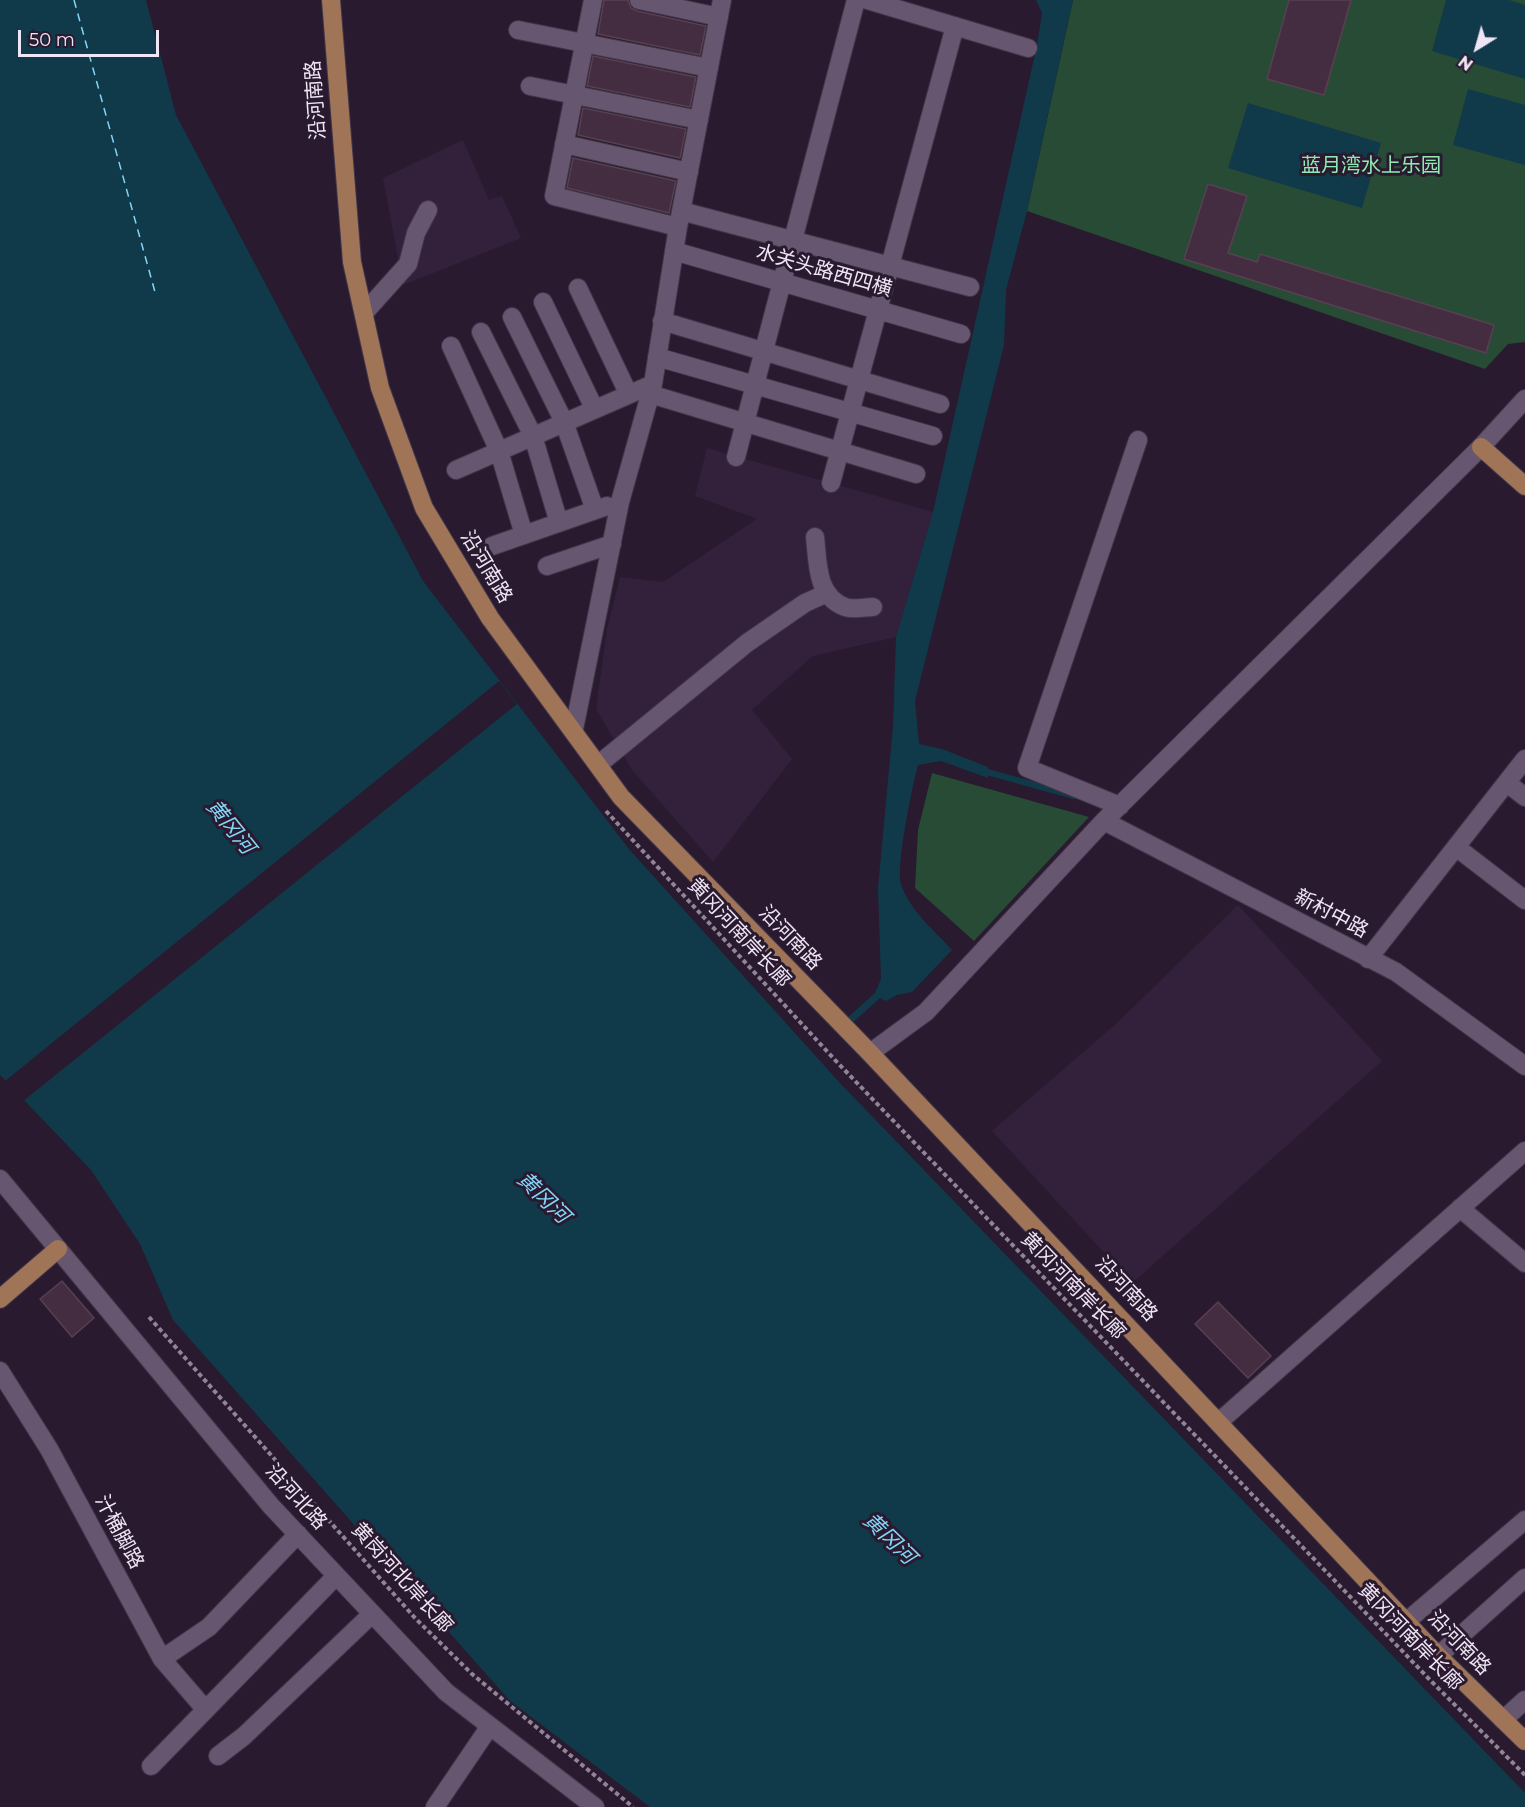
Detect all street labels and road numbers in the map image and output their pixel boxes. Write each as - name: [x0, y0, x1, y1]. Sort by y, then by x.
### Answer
- street label: 沿河南路: [301, 59, 331, 141]
- street label: 水关头路西四横: [753, 240, 895, 302]
- street label: 沿河南路: [455, 527, 517, 607]
- street label: 黄冈河南岸长廊: [682, 874, 796, 992]
- street label: 新村中路: [1290, 885, 1372, 943]
- street label: 沿河南路: [754, 901, 826, 975]
- street label: 黄冈河南岸长廊: [1016, 1227, 1130, 1345]
- street label: 沿河南路: [1090, 1252, 1162, 1326]
- street label: 沿河北路: [260, 1459, 332, 1535]
- street label: 汁桶脚路: [90, 1491, 148, 1573]
- street label: 黄岗河北岸长廊: [346, 1518, 458, 1638]
- street label: 黄冈河南岸长廊: [1353, 1578, 1467, 1696]
- street label: 沿河南路: [1423, 1606, 1495, 1680]

